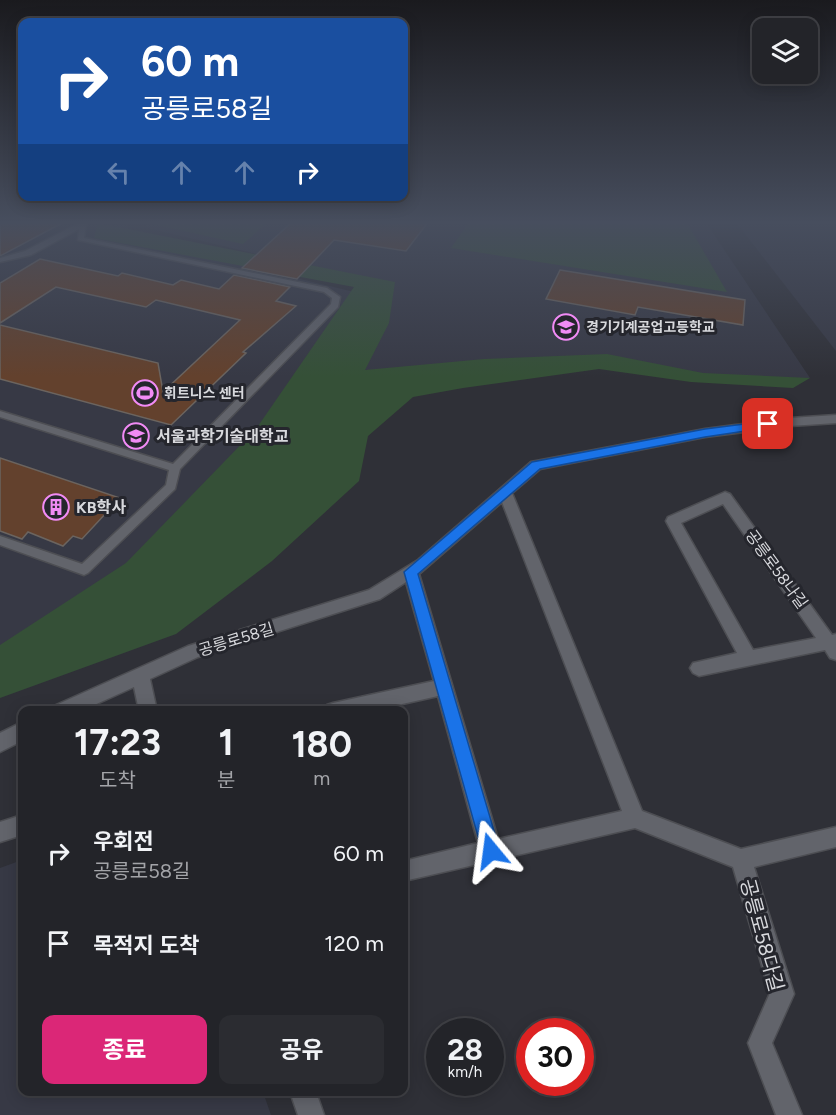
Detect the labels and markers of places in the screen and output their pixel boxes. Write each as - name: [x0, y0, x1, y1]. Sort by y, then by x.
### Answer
- school or university icon: 경기기계공업고등학교: [551, 312, 581, 342]
- place label: 경기기계공업고등학교: [586, 319, 715, 336]
- sports icon: 휘트니스 센터: [130, 378, 160, 408]
- place label: 휘트니스 센터: [164, 385, 245, 402]
- pin: [742, 398, 793, 449]
- school or university icon: 서울과학기술대학교: [121, 421, 151, 451]
- place label: 서울과학기술대학교: [156, 427, 289, 446]
- building icon: KB학사: [41, 492, 71, 522]
- place label: KB학사: [76, 498, 126, 517]

